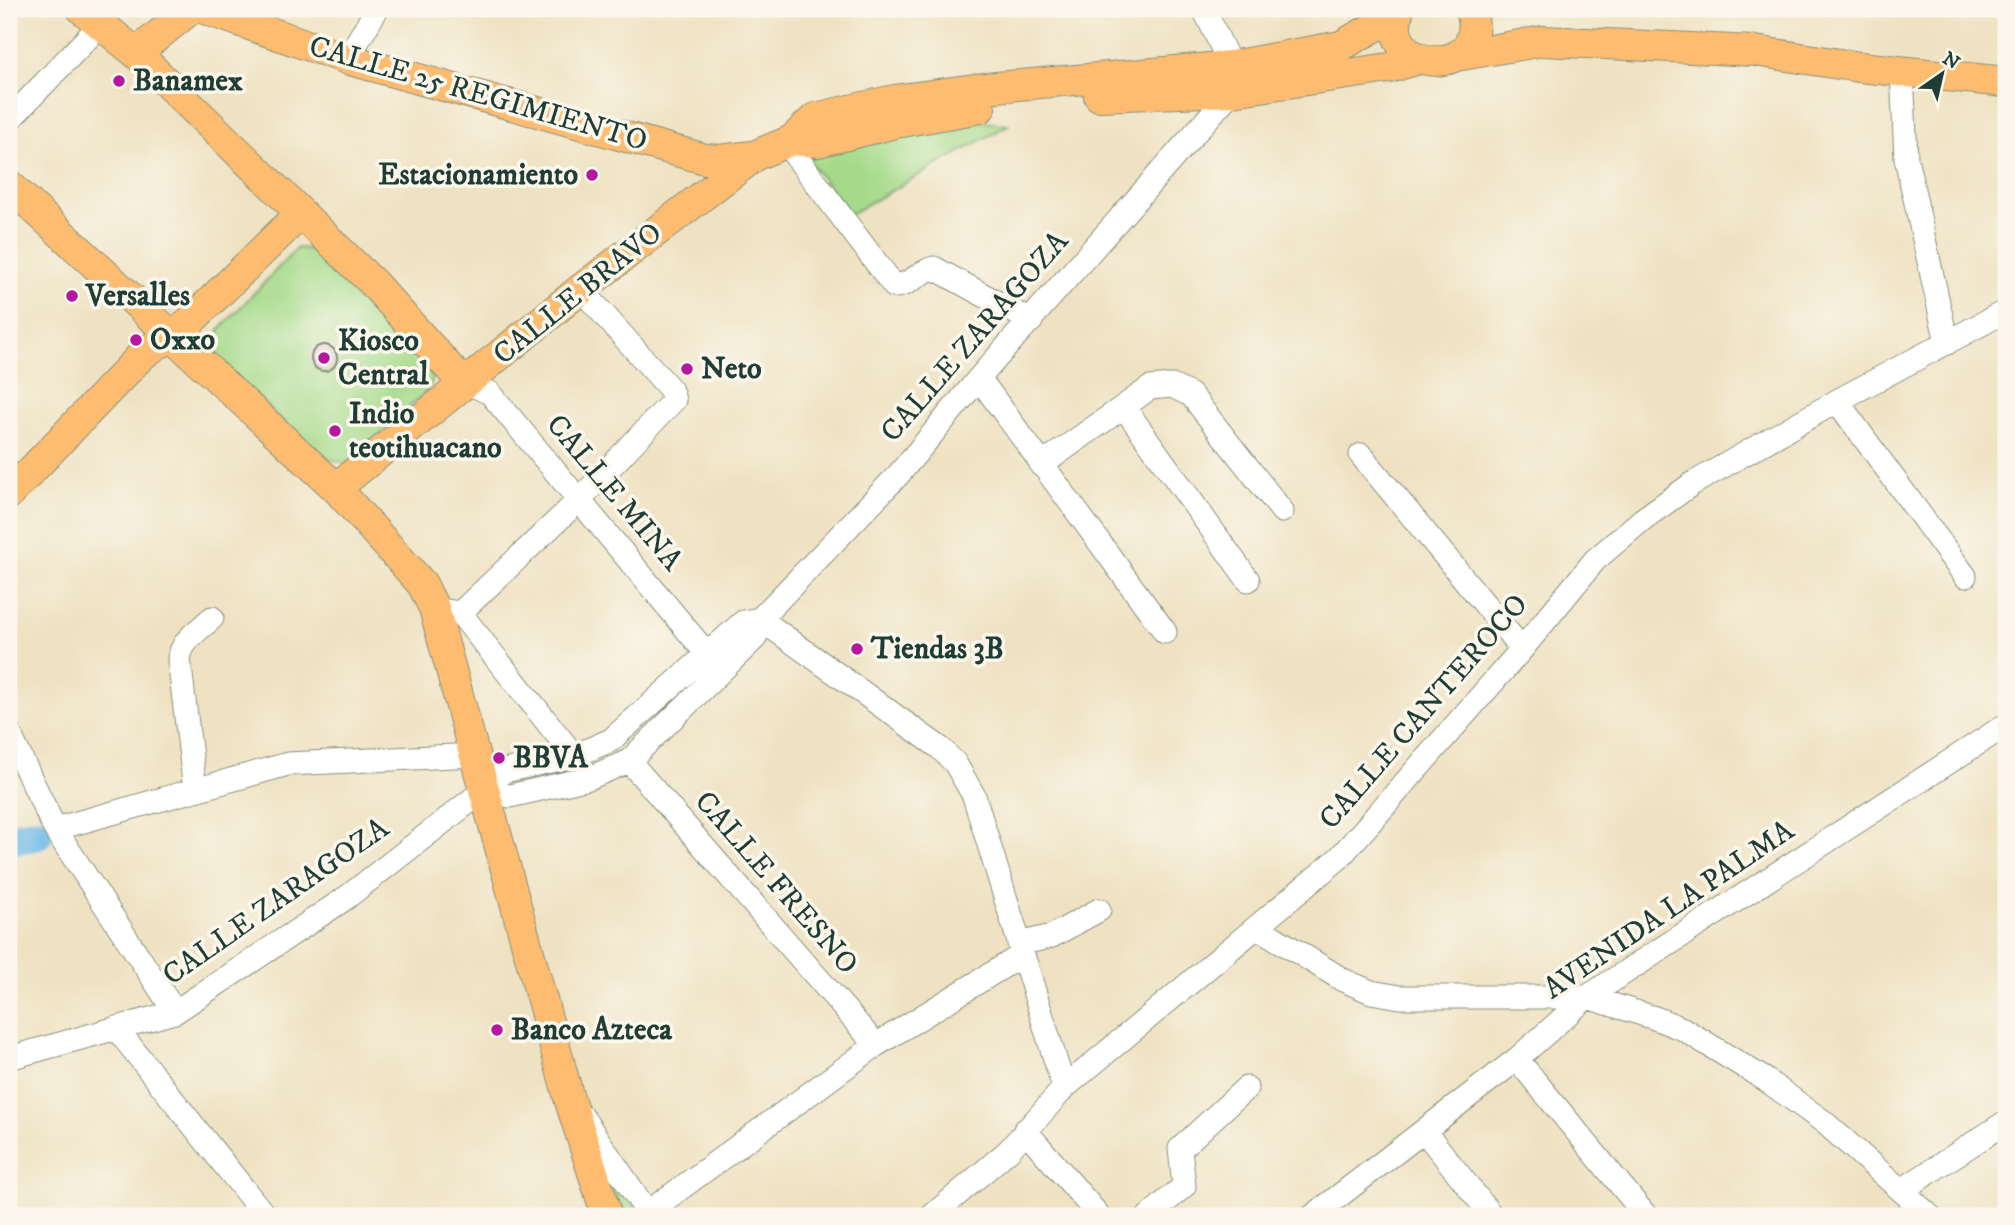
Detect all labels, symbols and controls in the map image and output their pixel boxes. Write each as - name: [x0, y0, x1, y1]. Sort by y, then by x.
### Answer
- street label: CALLE 25 REGIMIENTO: [305, 28, 651, 160]
- north arrow: [1906, 38, 1976, 108]
- text: N: [1938, 47, 1964, 75]
- place label: Banamex: [133, 63, 243, 100]
- marker: Banamex: [111, 73, 127, 89]
- place label: Estacionamiento: [378, 157, 578, 194]
- marker: Estacionamiento: [584, 167, 600, 183]
- street label: CALLE BRAVO: [486, 215, 670, 373]
- street label: CALLE ZARAGOZA: [873, 223, 1077, 450]
- place label: Versalles: [85, 278, 190, 315]
- marker: Versalles: [64, 288, 80, 304]
- place label: Oxxo: [150, 322, 215, 359]
- place label: Kiosco Central: [338, 323, 429, 394]
- marker: Oxxo: [128, 332, 144, 348]
- marker: Kiosco Central: [316, 350, 332, 366]
- place label: Neto: [701, 351, 762, 388]
- marker: Neto: [679, 361, 695, 377]
- place label: Indio teotihuacano: [349, 396, 502, 467]
- street label: CALLE MINA: [538, 407, 691, 579]
- marker: Indio teotihuacano: [327, 423, 343, 439]
- street label: CALLE CANTEROCO: [1312, 587, 1536, 837]
- place label: Tiendas 3B: [870, 631, 1004, 668]
- marker: Tiendas 3B: [849, 641, 865, 657]
- place label: BBVA: [513, 740, 589, 777]
- marker: BBVA: [491, 750, 507, 766]
- street label: CALLE FRESNO: [686, 784, 866, 982]
- street label: CALLE ZARAGOZA: [156, 810, 397, 994]
- street label: AVENIDA LA PALMA: [1537, 812, 1802, 1008]
- place label: Banco Azteca: [511, 1012, 673, 1049]
- marker: Banco Azteca: [489, 1022, 505, 1038]

